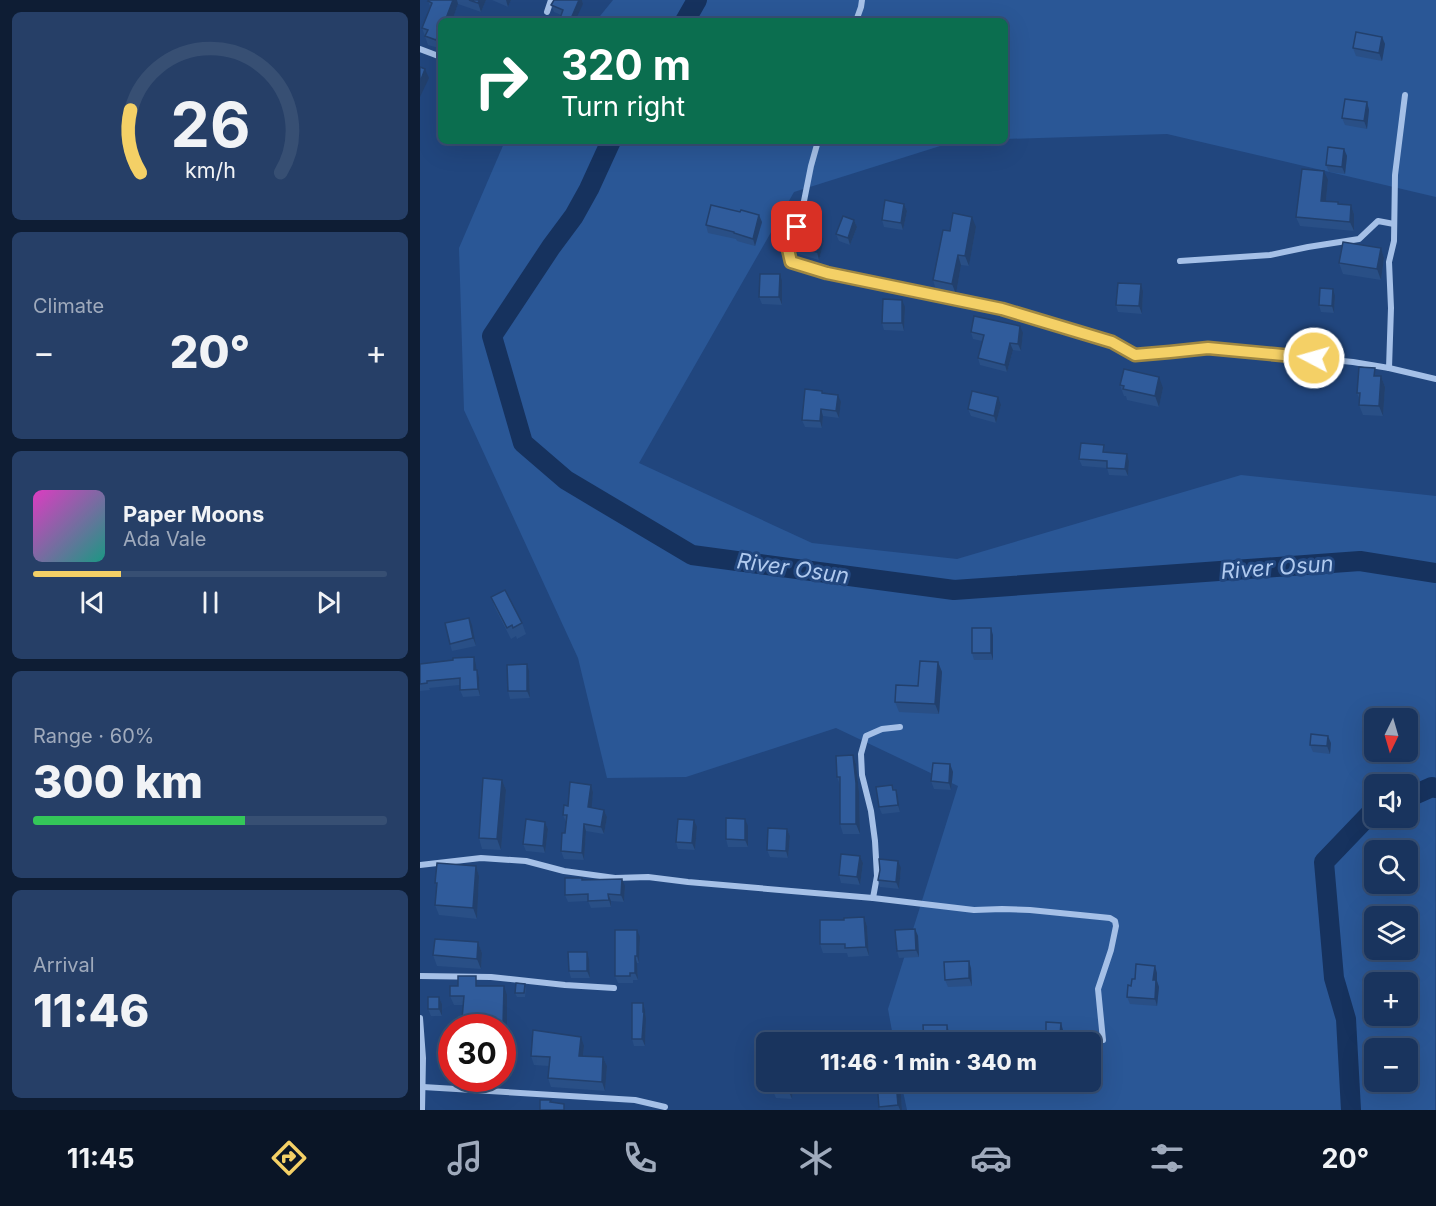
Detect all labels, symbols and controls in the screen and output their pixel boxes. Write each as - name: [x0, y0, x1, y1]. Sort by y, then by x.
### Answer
- text: 320 m: [561, 39, 691, 90]
- icon: right: [462, 42, 540, 120]
- text: 26: [170, 87, 250, 162]
- text: Turn right: [561, 90, 685, 123]
- text: km/h: [185, 157, 235, 183]
- pin: [771, 201, 822, 252]
- icon: arrive: [780, 210, 813, 243]
- text: Climate: [33, 294, 104, 318]
- text: 20°: [170, 324, 250, 379]
- position arrow: [1282, 326, 1346, 390]
- text: −: [33, 332, 55, 372]
- text: +: [365, 332, 387, 372]
- text: Paper Moons: [123, 501, 264, 527]
- text: Ada Vale: [123, 527, 206, 551]
- water label: River Osun: [735, 547, 851, 589]
- water label: River Osun: [1220, 550, 1334, 584]
- icon: previous: [76, 586, 109, 619]
- icon: pause: [194, 586, 227, 619]
- icon: next: [312, 586, 345, 619]
- north arrow: [1364, 708, 1418, 762]
- map controls: [1364, 708, 1418, 1092]
- text: Range · 60%: [33, 724, 154, 748]
- text: 300 km: [33, 754, 203, 809]
- button: sound: [1364, 774, 1418, 828]
- button: search: [1364, 840, 1418, 894]
- button: layers: [1364, 906, 1418, 960]
- text: Arrival: [33, 953, 95, 977]
- button: +: [1364, 972, 1418, 1026]
- text: 11:46: [33, 983, 149, 1038]
- speed limit sign: 30: [438, 1014, 516, 1092]
- button: −: [1364, 1038, 1418, 1092]
- text: 11:46 · 1 min · 340 m: [820, 1049, 1037, 1075]
- icon: directions: [268, 1137, 310, 1179]
- icon: music: [444, 1137, 486, 1179]
- icon: phone: [619, 1137, 661, 1179]
- icon: climate: [795, 1137, 837, 1179]
- icon: car: [970, 1137, 1012, 1179]
- icon: filters: [1146, 1137, 1188, 1179]
- text: 11:45: [67, 1142, 135, 1175]
- text: 20°: [1322, 1142, 1369, 1175]

